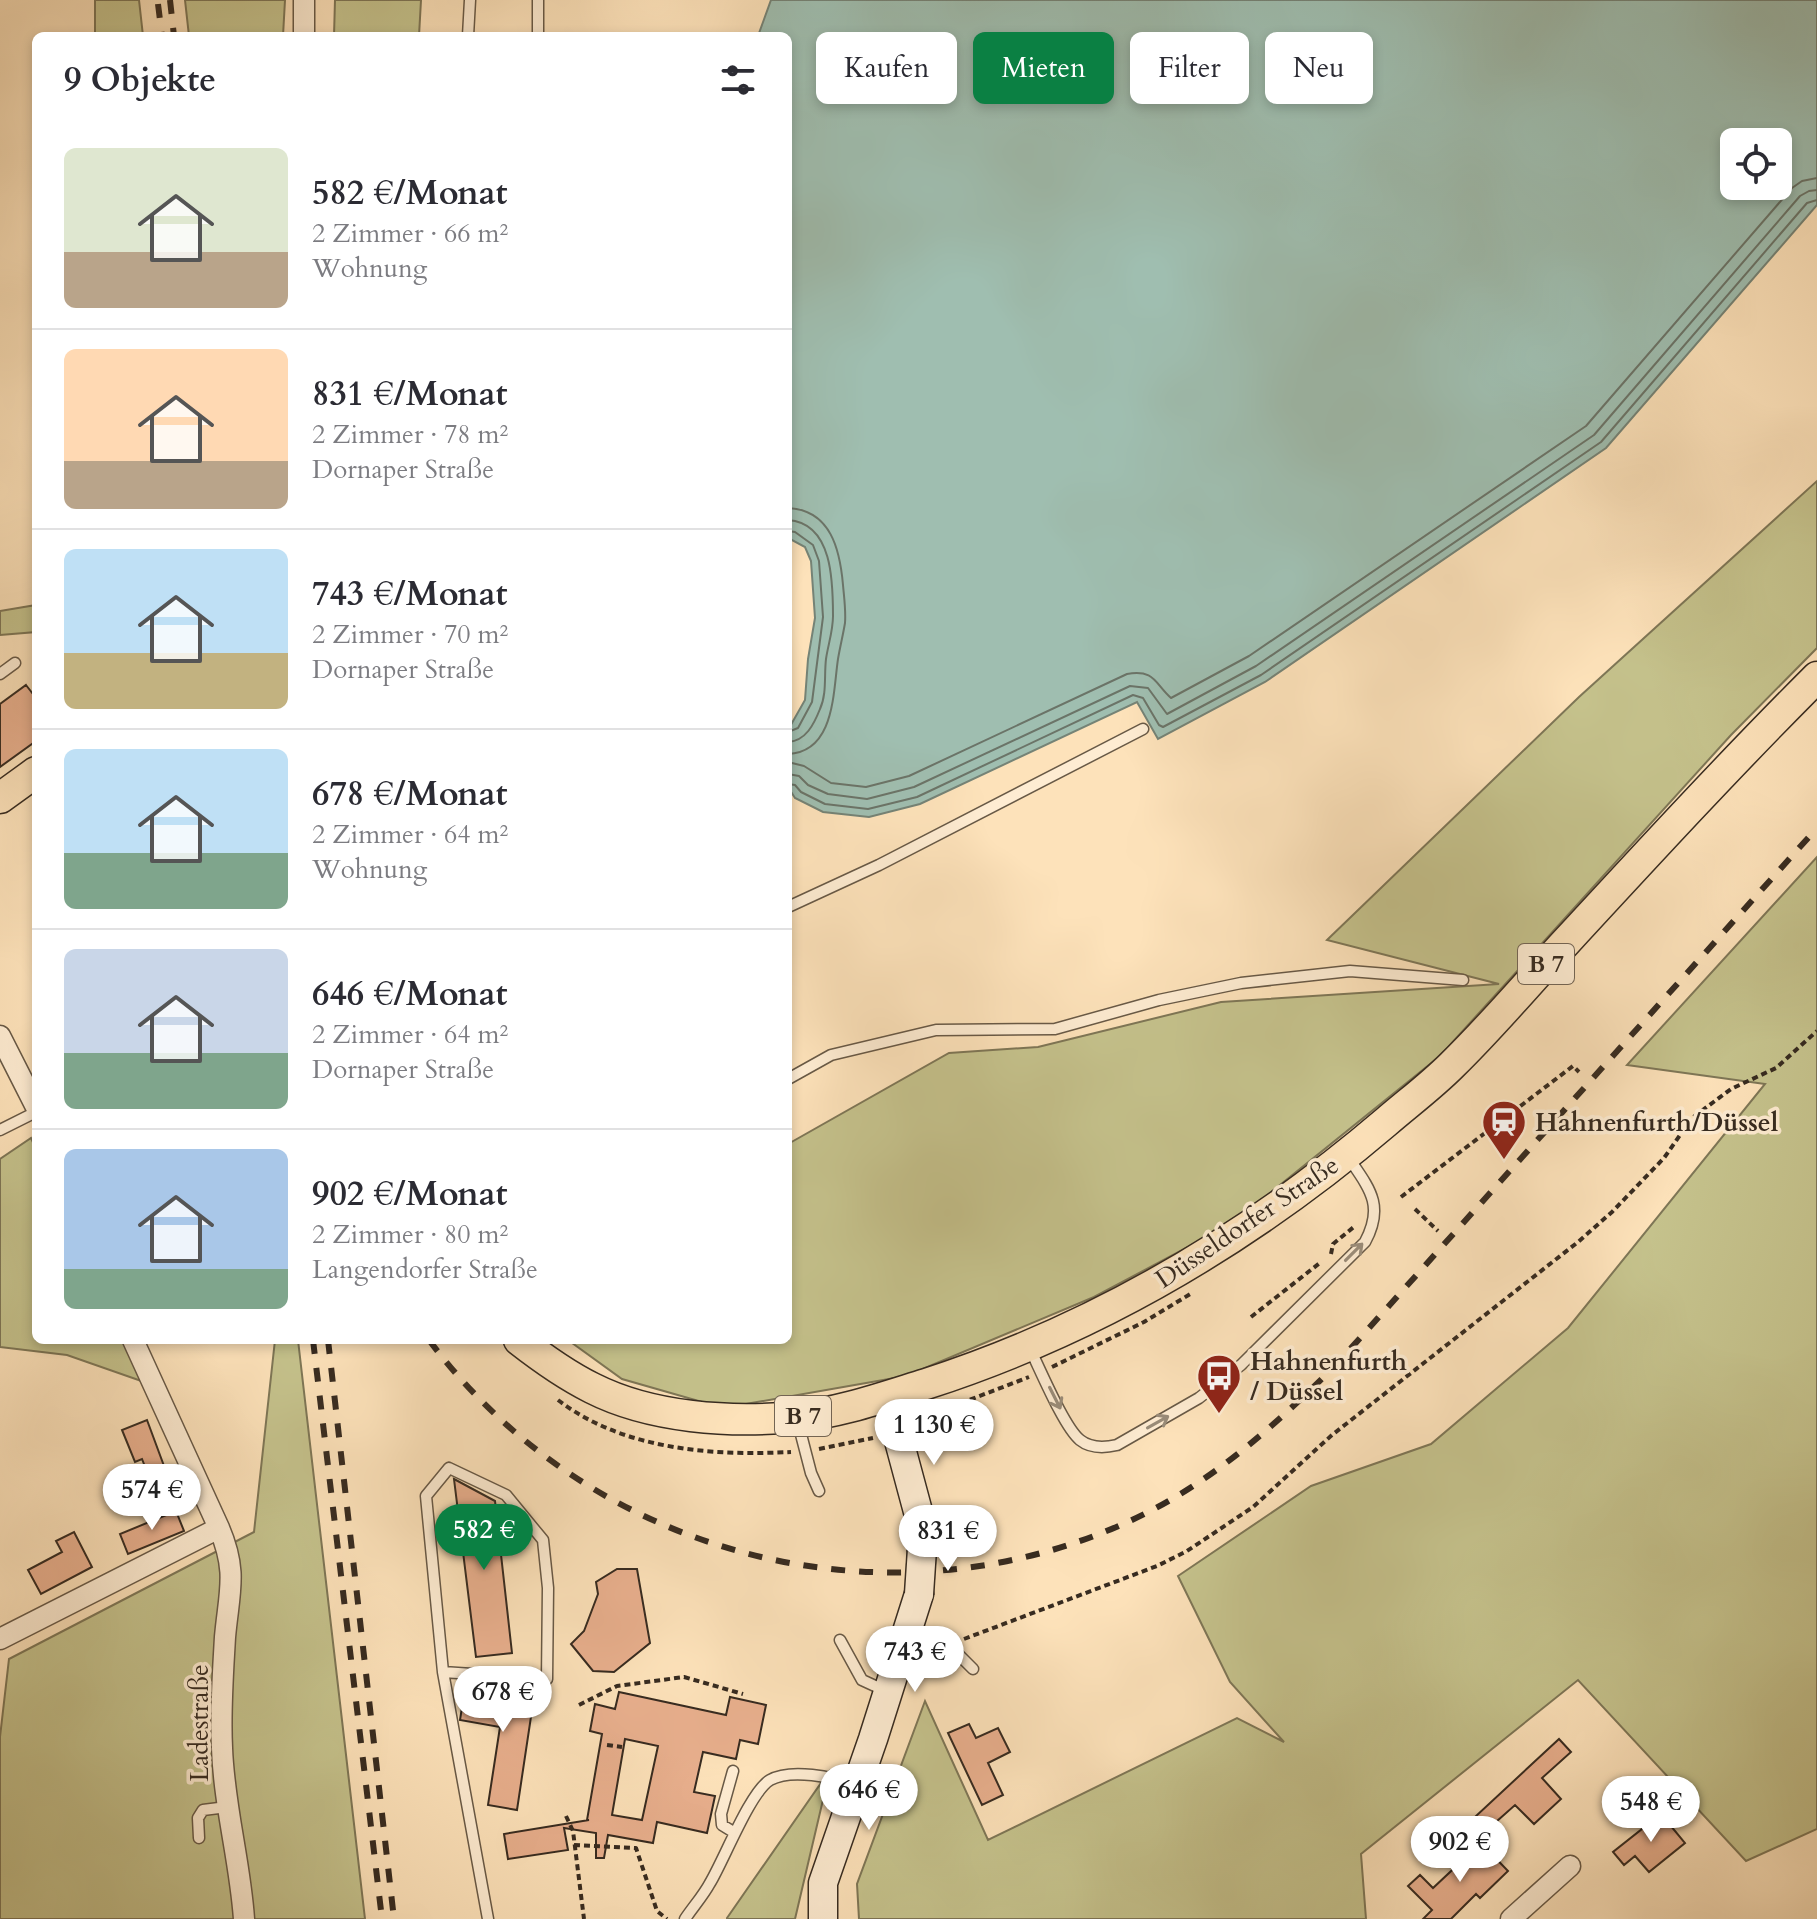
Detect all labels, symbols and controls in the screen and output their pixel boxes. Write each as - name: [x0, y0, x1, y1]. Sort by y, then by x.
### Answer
- chip: Kaufen: [816, 32, 957, 104]
- chip: Mieten: [973, 32, 1114, 104]
- chip: Filter: [1130, 32, 1249, 104]
- chip: Neu: [1265, 32, 1373, 104]
- text: 9 Objekte: [64, 57, 216, 103]
- icon: filters: [716, 58, 760, 102]
- map controls: [1720, 128, 1792, 200]
- button: locate: [1720, 128, 1792, 200]
- text: 582 €/Monat: [312, 170, 507, 216]
- icon: home: [128, 180, 224, 276]
- text: 2 Zimmer · 66 m²: [312, 216, 508, 251]
- text: Wohnung: [312, 251, 427, 286]
- text: 831 €/Monat: [312, 371, 507, 417]
- icon: home: [128, 381, 224, 477]
- text: 2 Zimmer · 78 m²: [312, 417, 508, 452]
- text: Dornaper Straße: [312, 452, 494, 487]
- text: 743 €/Monat: [312, 571, 507, 617]
- icon: home: [128, 581, 224, 677]
- text: 2 Zimmer · 70 m²: [312, 617, 508, 652]
- text: Dornaper Straße: [312, 652, 494, 687]
- text: 678 €/Monat: [312, 771, 507, 817]
- icon: home: [128, 781, 224, 877]
- text: 2 Zimmer · 64 m²: [312, 817, 508, 852]
- text: Wohnung: [312, 852, 427, 887]
- road number: B 7: [1518, 944, 1574, 984]
- text: 646 €/Monat: [312, 971, 507, 1017]
- icon: home: [128, 981, 224, 1077]
- text: 2 Zimmer · 64 m²: [312, 1017, 508, 1052]
- text: Dornaper Straße: [312, 1052, 494, 1087]
- station icon: Hahnenfurth/Düssel: [1480, 1098, 1528, 1161]
- place label: Hahnenfurth/Düssel: [1535, 1105, 1779, 1140]
- street label: Düsseldorfer Straße: [1149, 1148, 1345, 1296]
- text: 902 €/Monat: [312, 1171, 507, 1217]
- icon: home: [128, 1181, 224, 1277]
- text: 2 Zimmer · 80 m²: [312, 1217, 508, 1252]
- one-way arrow: [1344, 1243, 1363, 1262]
- text: Langendorfer Straße: [312, 1252, 538, 1287]
- place label: Hahnenfurth / Düssel: [1250, 1344, 1407, 1409]
- bus stop icon: Hahnenfurth / Düssel: [1195, 1352, 1243, 1415]
- one-way arrow: [1048, 1385, 1063, 1409]
- road number: B 7: [775, 1396, 831, 1436]
- pin: 1 130 €: [860, 1399, 1008, 1467]
- text: 1 130 €: [893, 1407, 975, 1442]
- one-way arrow: [1146, 1413, 1169, 1429]
- pin: 574 €: [96, 1464, 208, 1532]
- text: 574 €: [121, 1472, 183, 1507]
- pin: 582 €: [428, 1504, 540, 1572]
- pin: 831 €: [892, 1505, 1004, 1573]
- text: 582 €: [453, 1512, 515, 1547]
- text: 831 €: [917, 1513, 979, 1548]
- pin: 743 €: [859, 1626, 971, 1694]
- text: 743 €: [884, 1634, 946, 1669]
- street label: Ladestraße: [182, 1664, 217, 1782]
- pin: 678 €: [447, 1666, 559, 1734]
- text: 678 €: [472, 1674, 534, 1709]
- pin: 646 €: [813, 1764, 925, 1832]
- text: 646 €: [838, 1772, 900, 1807]
- pin: 548 €: [1595, 1776, 1707, 1844]
- text: 548 €: [1620, 1784, 1682, 1819]
- pin: 902 €: [1404, 1816, 1516, 1884]
- text: 902 €: [1429, 1824, 1491, 1859]

